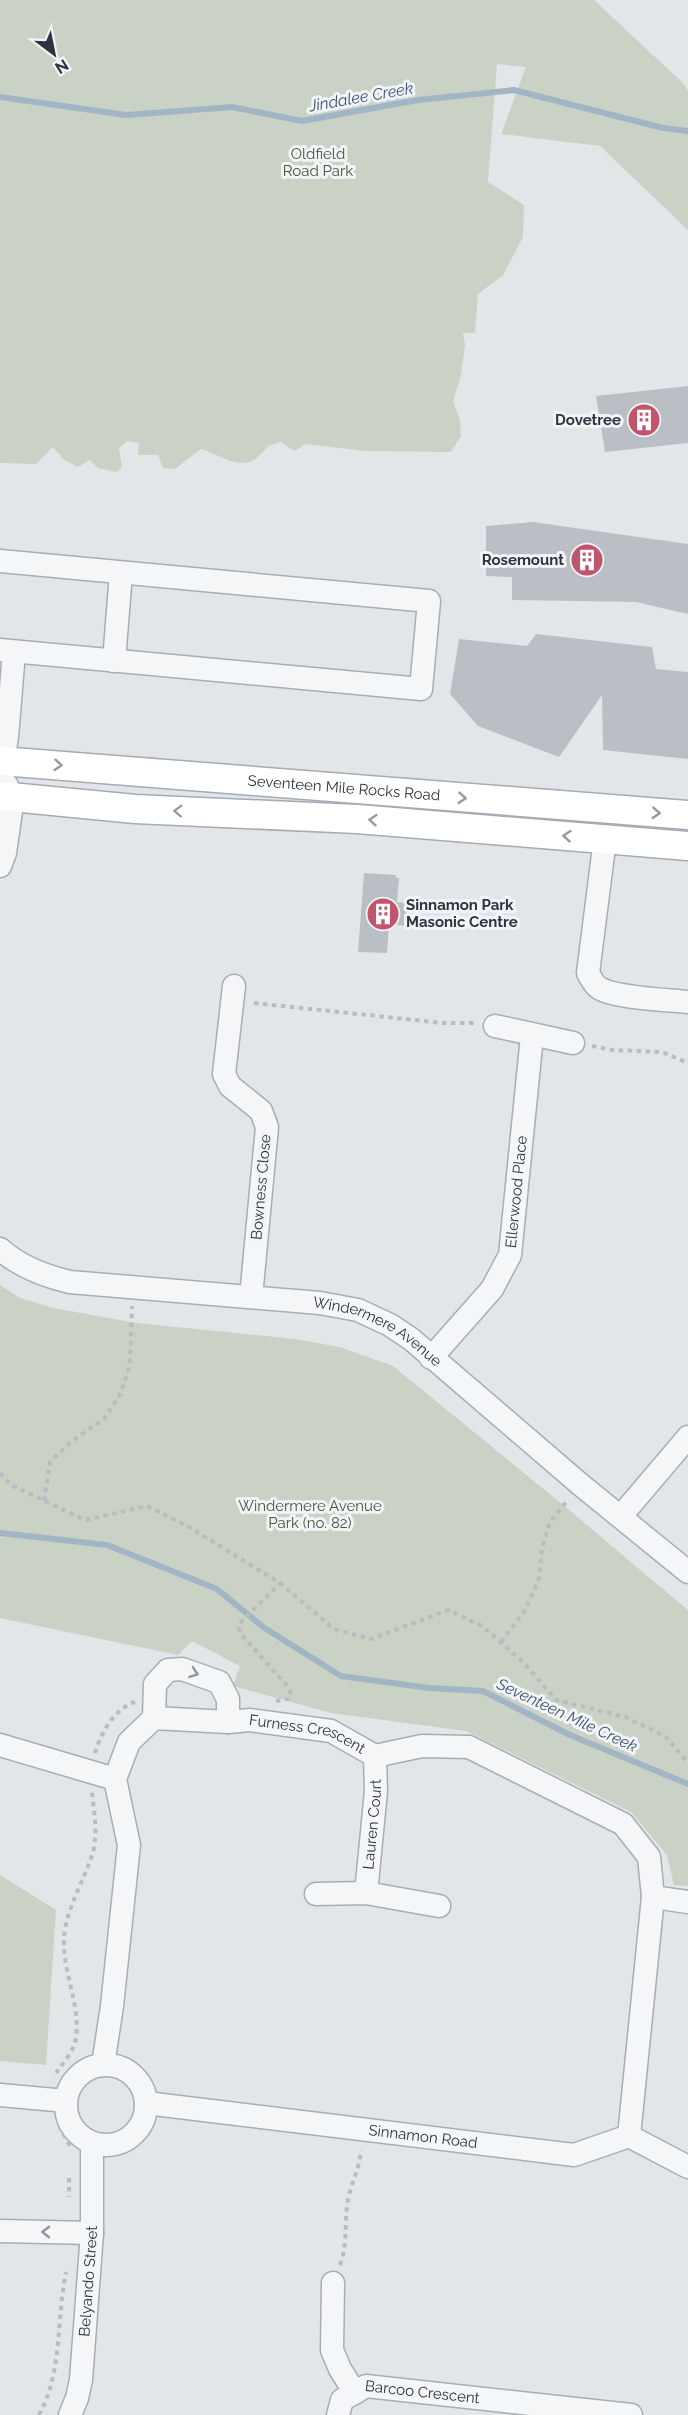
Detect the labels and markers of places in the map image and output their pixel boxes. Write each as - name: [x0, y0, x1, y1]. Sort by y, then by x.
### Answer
- building icon: Dovetree: [626, 402, 662, 438]
- place label: Dovetree: [555, 411, 621, 429]
- building icon: Rosemount: [569, 542, 605, 578]
- place label: Rosemount: [482, 551, 564, 569]
- building icon: Sinnamon Park Masonic Centre: [365, 896, 401, 932]
- place label: Sinnamon Park Masonic Centre: [406, 896, 518, 931]

